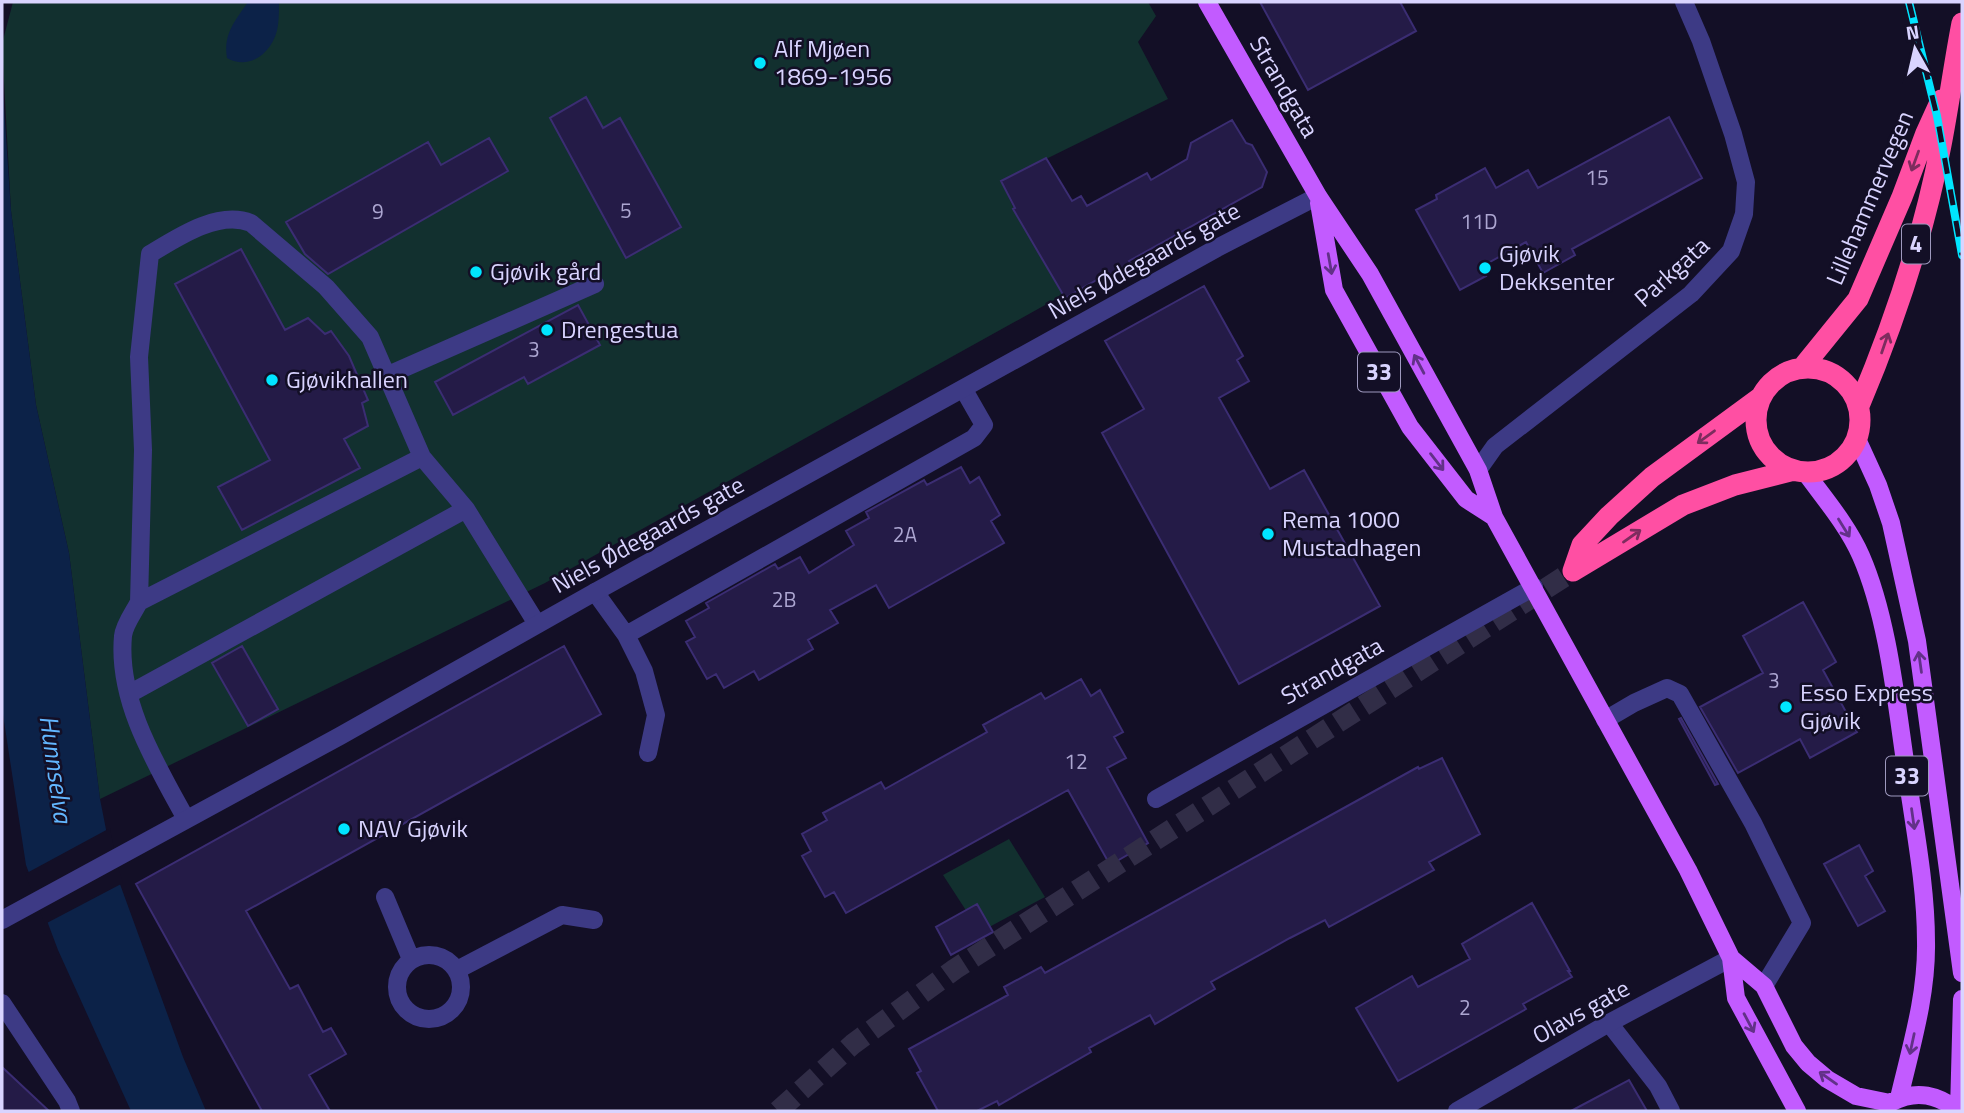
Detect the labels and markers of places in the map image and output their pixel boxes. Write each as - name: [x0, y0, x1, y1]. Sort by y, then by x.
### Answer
- place label: Alf Mjøen 1869-1956: [774, 30, 892, 94]
- marker: Alf Mjøen 1869-1956: [752, 55, 768, 71]
- place label: Gjøvik Dekksenter: [1499, 235, 1615, 299]
- place label: Gjøvik gård: [490, 253, 601, 289]
- marker: Gjøvik Dekksenter: [1477, 260, 1493, 276]
- marker: Gjøvik gård: [468, 264, 484, 280]
- place label: Drengestua: [561, 311, 678, 347]
- marker: Drengestua: [539, 322, 555, 338]
- place label: Gjøvikhallen: [286, 361, 408, 397]
- marker: Gjøvikhallen: [264, 372, 280, 388]
- place label: Rema 1000 Mustadhagen: [1282, 501, 1421, 565]
- marker: Rema 1000 Mustadhagen: [1260, 526, 1276, 542]
- place label: Esso Express Gjøvik: [1800, 674, 1933, 738]
- marker: Esso Express Gjøvik: [1778, 699, 1794, 715]
- place label: NAV Gjøvik: [358, 810, 468, 846]
- marker: NAV Gjøvik: [336, 821, 352, 837]

